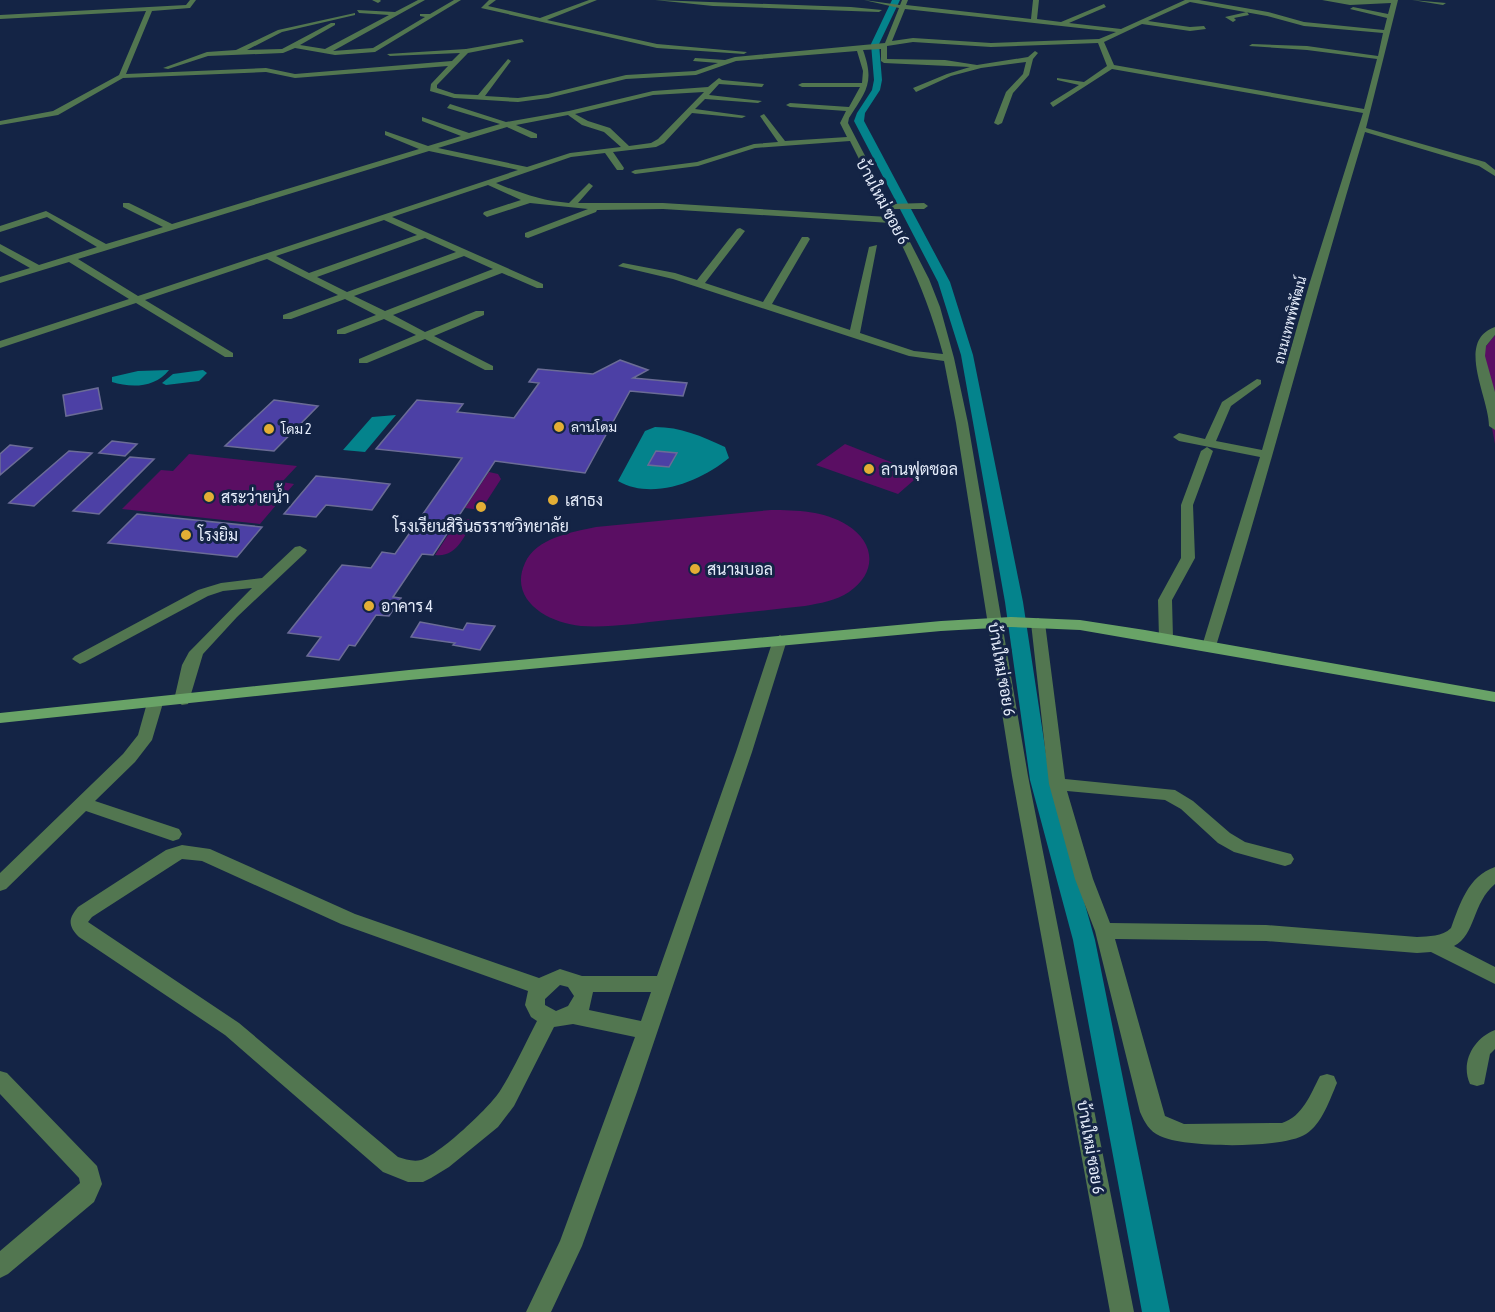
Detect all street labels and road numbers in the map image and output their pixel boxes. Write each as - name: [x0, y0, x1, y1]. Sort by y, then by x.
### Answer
- street label: บ้านใหม่ ซอย 6: [853, 154, 915, 247]
- street label: ถนนเทพพิพัฒน์: [1270, 274, 1309, 366]
- street label: บ้านใหม่ ซอย 6: [985, 620, 1021, 717]
- street label: บ้านใหม่ ซอย 6: [1074, 1098, 1110, 1195]

